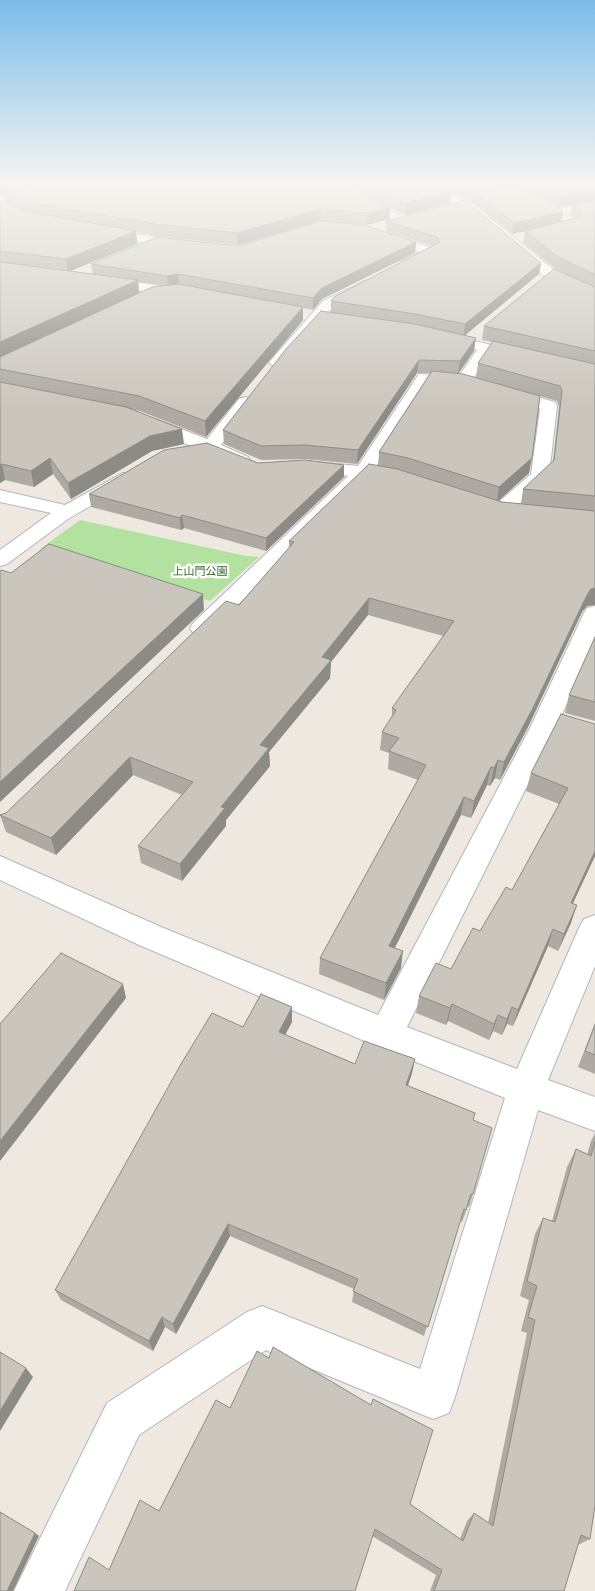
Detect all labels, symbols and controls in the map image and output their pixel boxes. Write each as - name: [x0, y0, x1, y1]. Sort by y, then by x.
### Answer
- park label: 上山門公園: [173, 565, 227, 579]

